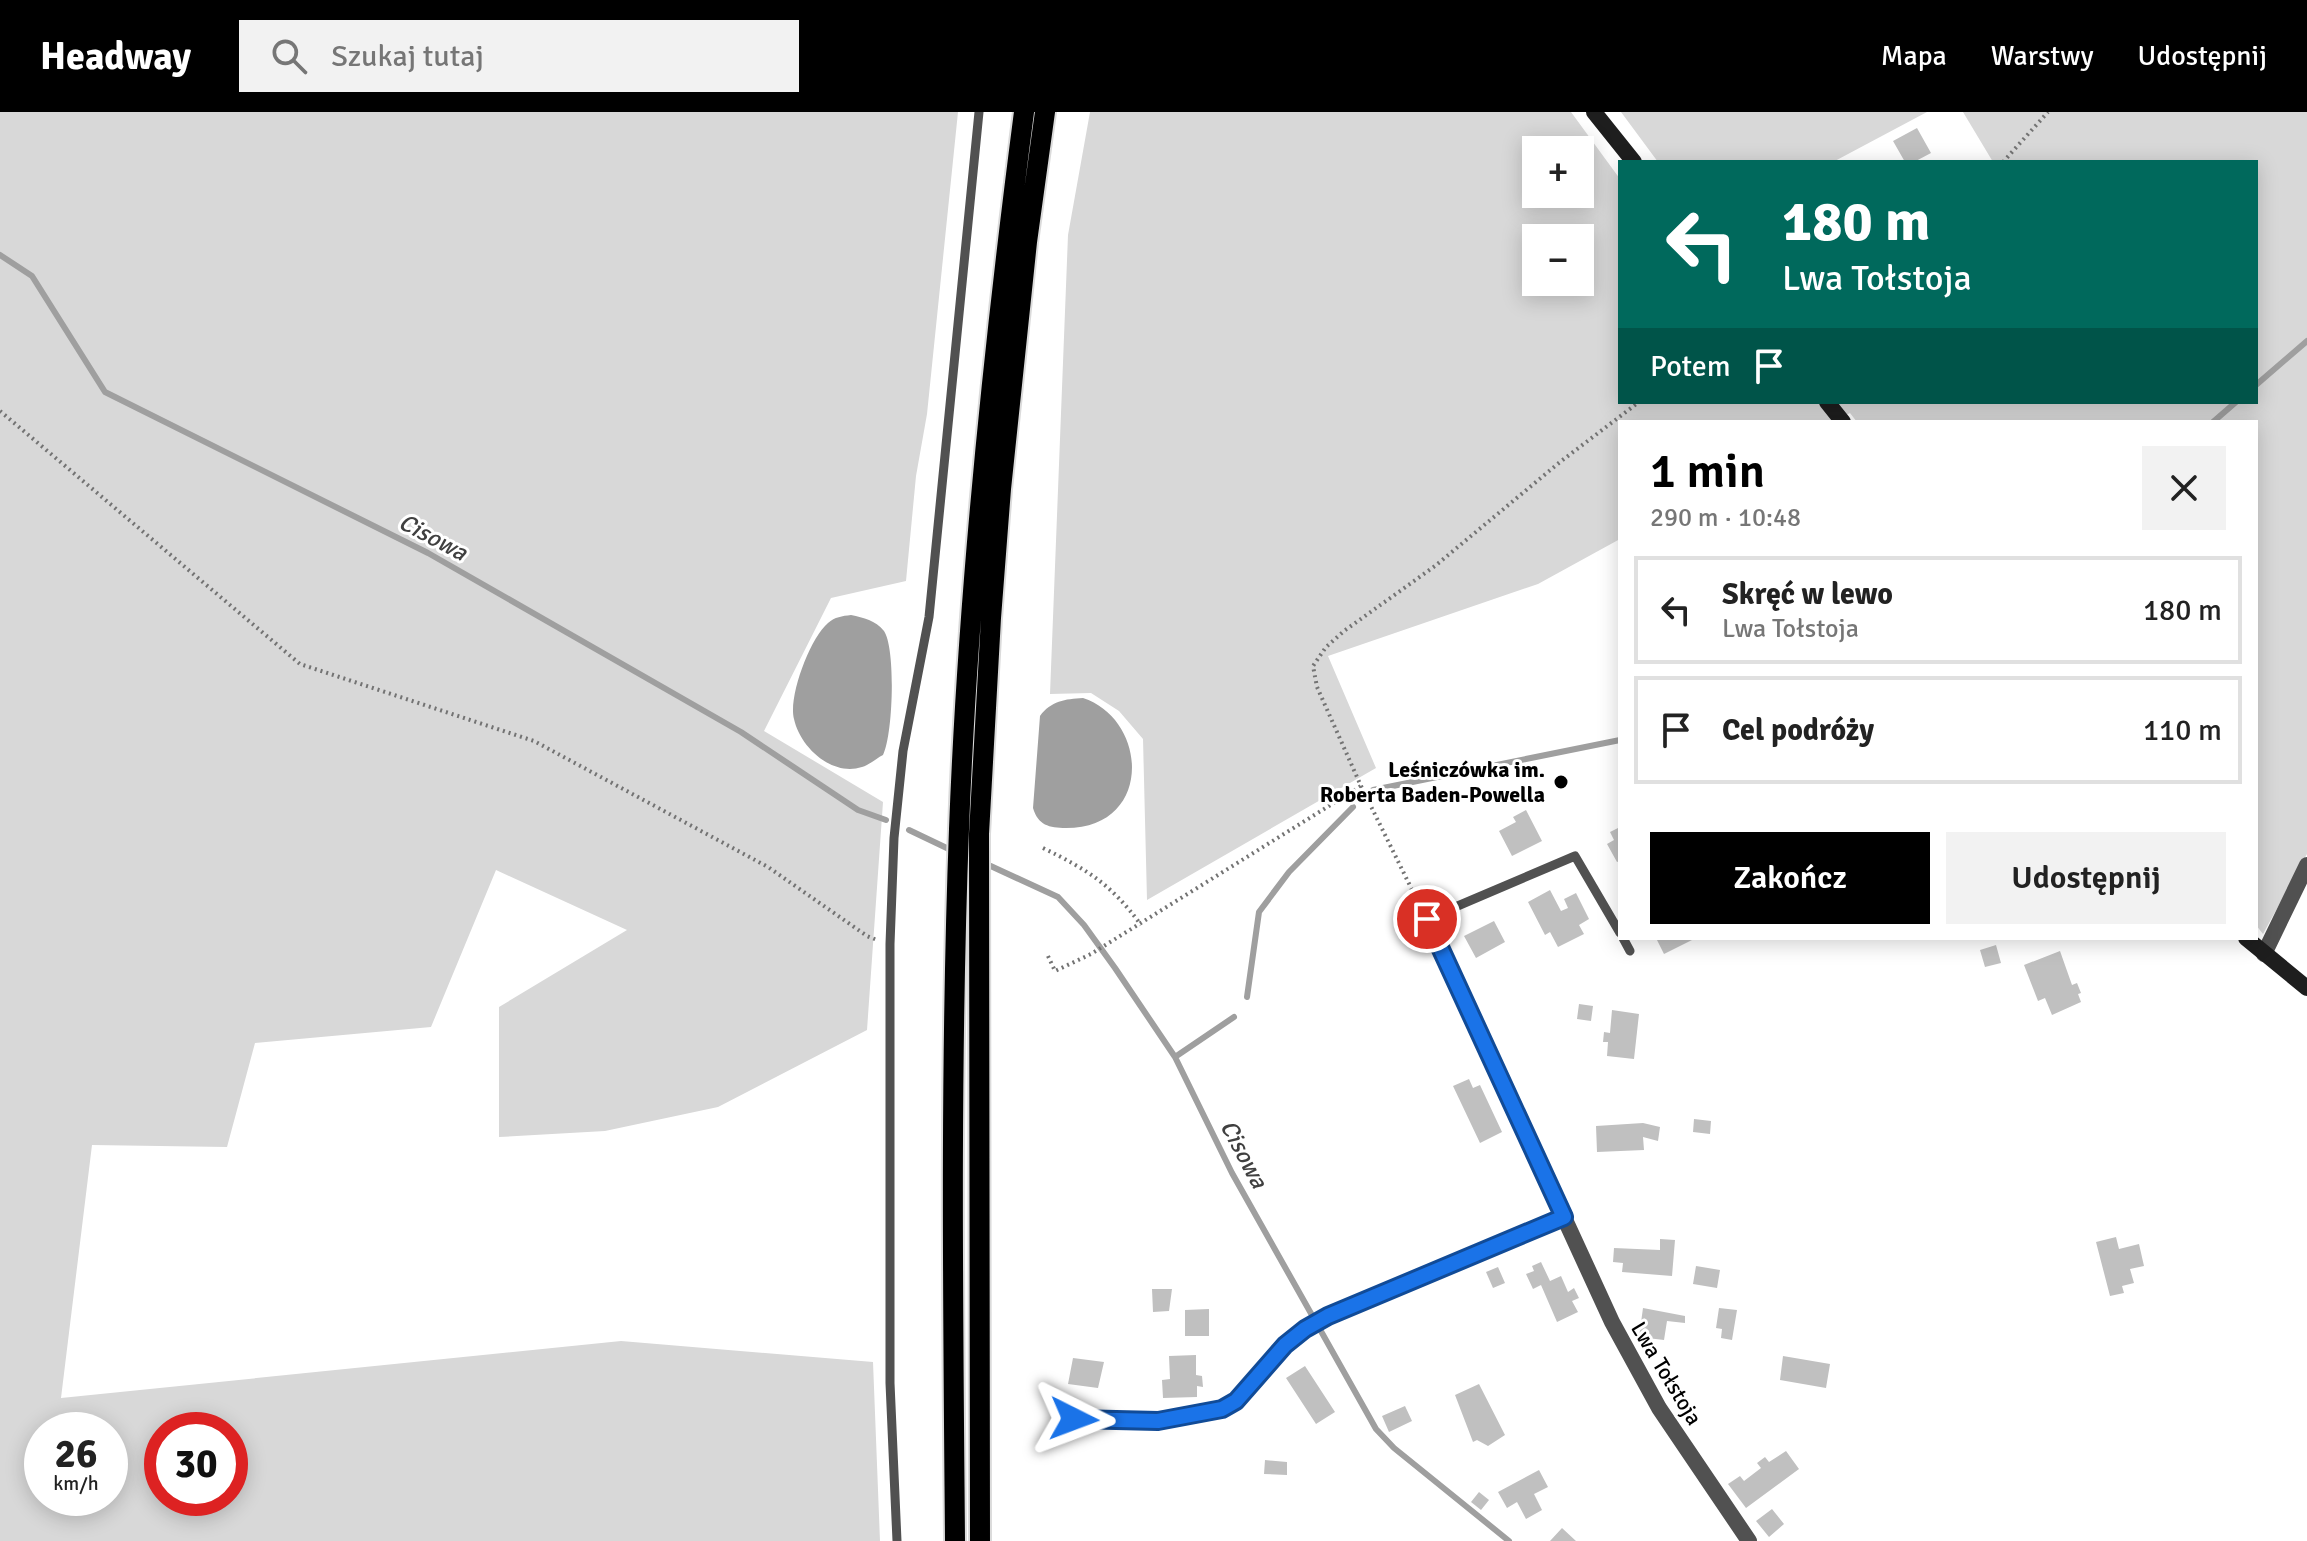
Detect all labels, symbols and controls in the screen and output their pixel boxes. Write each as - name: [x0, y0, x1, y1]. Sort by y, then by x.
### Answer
- search box: [239, 20, 799, 92]
- text: Headway: [40, 33, 191, 80]
- icon: search: [267, 34, 311, 78]
- text: Szukaj tutaj: [331, 38, 484, 75]
- text: Mapa: [1881, 39, 1947, 73]
- text: Warstwy: [1991, 39, 2094, 73]
- text: Udostępnij: [2138, 39, 2267, 73]
- map controls: [1522, 136, 1594, 296]
- button: +: [1522, 136, 1594, 208]
- text: 180 m: [1782, 187, 1930, 256]
- icon: left: [1650, 192, 1754, 296]
- button: −: [1522, 224, 1594, 296]
- text: Lwa Tołstoja: [1782, 256, 1972, 301]
- icon: arrive: [1747, 344, 1791, 388]
- text: Potem: [1650, 348, 1731, 385]
- text: 1 min: [1650, 442, 1765, 501]
- button: close: [2142, 446, 2226, 530]
- text: 290 m · 10:48: [1650, 502, 1801, 534]
- water label: Cisowa: [394, 507, 473, 568]
- text: Skręć w lewo: [1722, 576, 1893, 613]
- icon: left: [1654, 588, 1698, 632]
- text: 180 m: [2143, 592, 2222, 629]
- text: Lwa Tołstoja: [1722, 613, 1859, 645]
- icon: arrive: [1654, 708, 1698, 752]
- text: Cel podróży: [1722, 712, 1874, 749]
- text: 110 m: [2143, 712, 2222, 749]
- place label: Leśniczówka im. Roberta Baden-Powella: [1320, 756, 1545, 808]
- marker: Leśniczówka im. Roberta Baden-Powella: [1552, 773, 1570, 791]
- button: Zakończ: [1650, 832, 1930, 924]
- button: Udostępnij: [1946, 832, 2226, 924]
- pin: [1393, 885, 1461, 953]
- icon: arrive: [1405, 897, 1449, 941]
- water label: Cisowa: [1214, 1115, 1275, 1194]
- street label: Lwa Tołstoja: [1625, 1317, 1708, 1430]
- position arrow: [1032, 1377, 1116, 1461]
- speed limit sign: 30: [144, 1412, 248, 1516]
- text: 26: [54, 1429, 98, 1479]
- text: km/h: [53, 1471, 99, 1496]

